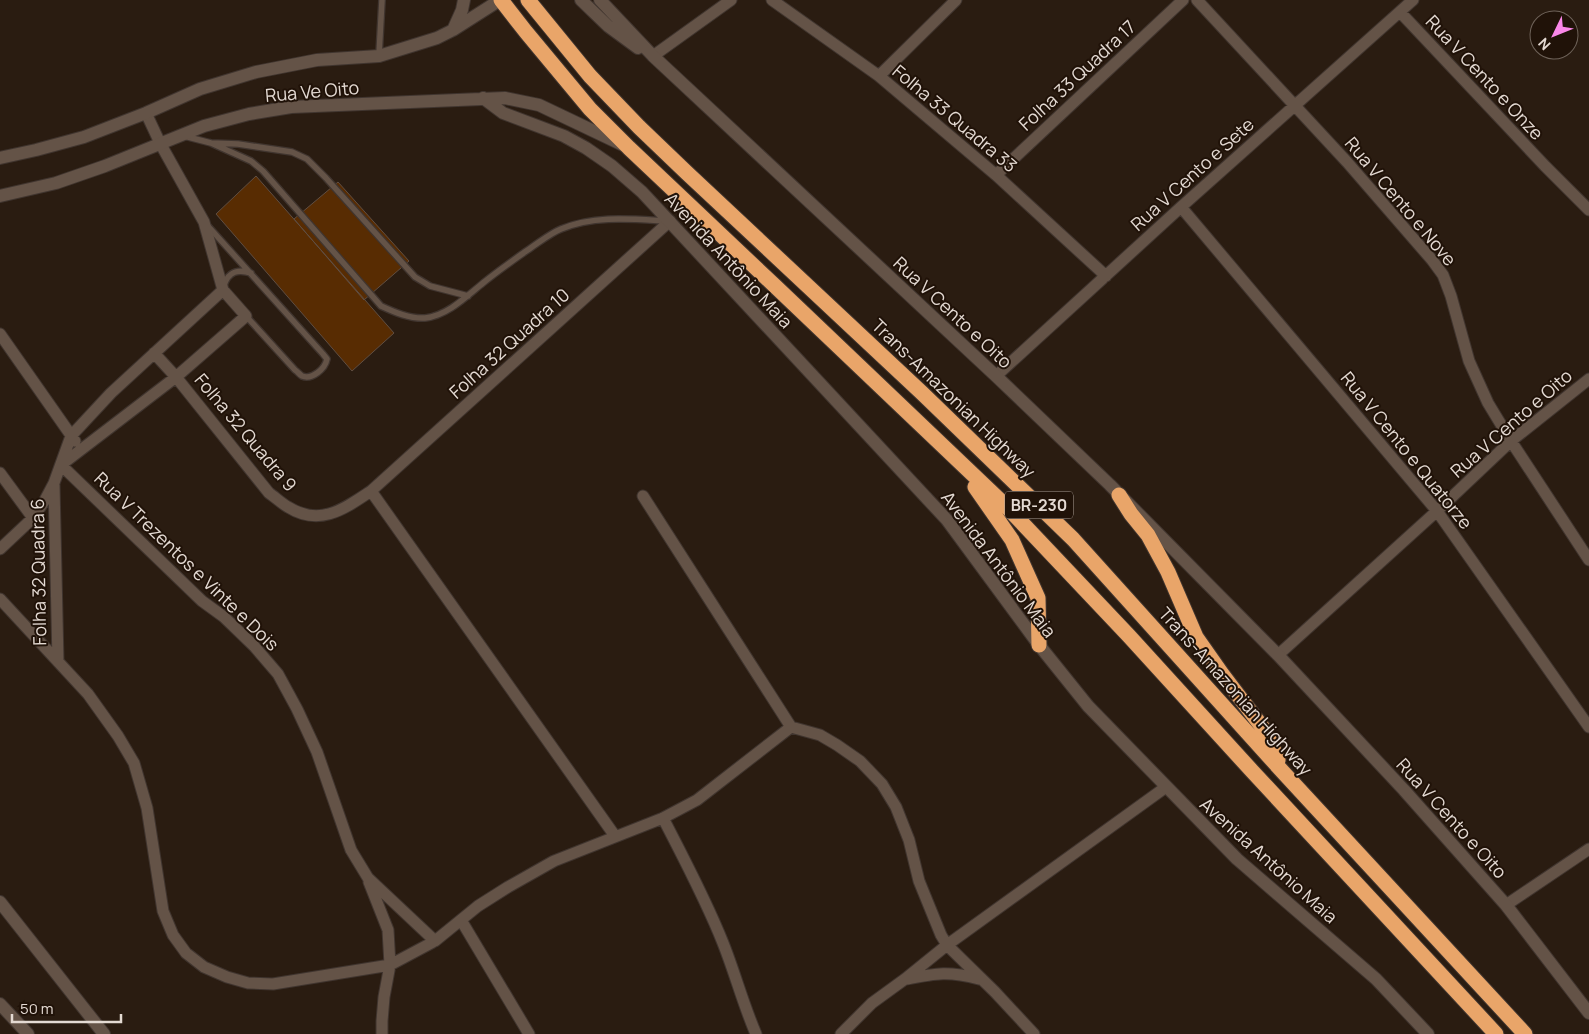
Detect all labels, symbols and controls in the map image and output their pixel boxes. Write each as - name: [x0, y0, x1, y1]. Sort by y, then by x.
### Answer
- street label: Rua V Cento e Onze: [1421, 10, 1549, 144]
- north arrow: [1529, 10, 1579, 60]
- street label: Folha 33 Quadra 17: [1013, 15, 1141, 135]
- text: N: [1534, 34, 1555, 54]
- street label: Folha 33 Quadra 33: [888, 59, 1022, 177]
- street label: Rua Ve Oito: [264, 75, 360, 107]
- street label: Rua V Cento e Sete: [1125, 112, 1259, 236]
- street label: Rua V Cento e Nove: [1340, 132, 1462, 270]
- street label: Avenida Antônio Maia: [660, 187, 798, 333]
- street label: Rua V Cento e Oito: [889, 251, 1017, 373]
- street label: Folha 32 Quadra 10: [444, 283, 574, 403]
- street label: Trans-Amazonian Highway: [867, 313, 1041, 483]
- street label: Rua V Cento e Oito: [1445, 363, 1577, 483]
- street label: Rua V Cento e Quatorze: [1336, 366, 1478, 534]
- street label: Folha 32 Quadra 9: [190, 368, 302, 496]
- street label: Rua V Trezentos e Vinte e Dois: [89, 466, 285, 656]
- street label: Avenida Antônio Maia: [936, 486, 1062, 642]
- road number: BR-230: [1005, 492, 1073, 518]
- street label: Folha 32 Quadra 6: [25, 498, 51, 646]
- street label: Trans-Amazonian Highway: [1154, 602, 1318, 781]
- street label: Rua V Cento e Oito: [1392, 753, 1512, 883]
- street label: Avenida Antônio Maia: [1195, 792, 1343, 928]
- scale bar: [12, 992, 121, 1024]
- text: 50 m: [20, 998, 54, 1019]

